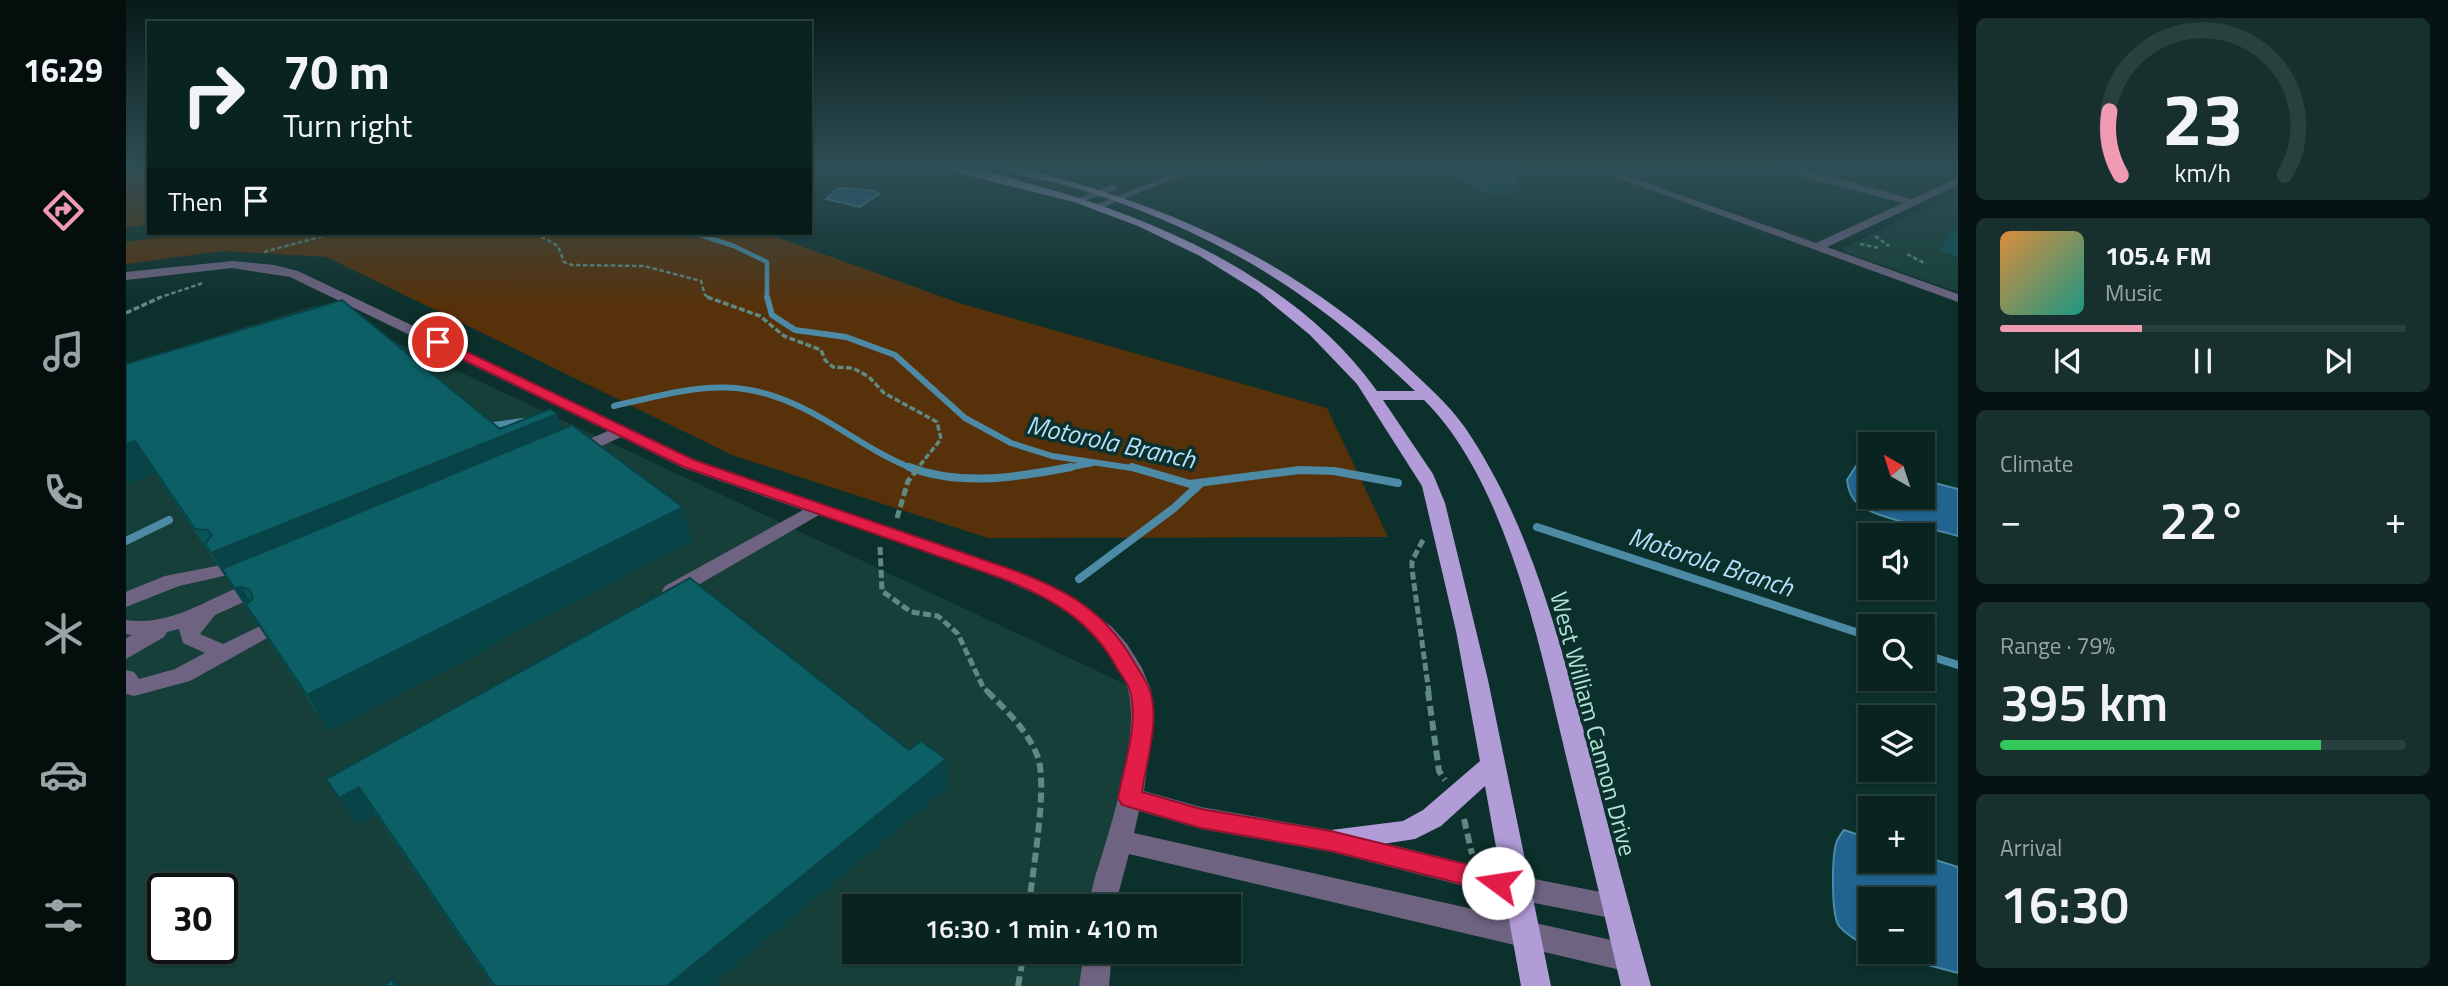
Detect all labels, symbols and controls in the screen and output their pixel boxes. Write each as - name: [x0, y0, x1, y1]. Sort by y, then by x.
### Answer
- text: 70 m: [283, 33, 390, 108]
- text: 16:29: [23, 46, 103, 94]
- icon: right: [168, 49, 259, 140]
- text: 23: [2162, 63, 2244, 173]
- text: Turn right: [283, 101, 412, 149]
- text: km/h: [2175, 154, 2231, 192]
- text: Then: [168, 182, 223, 221]
- icon: arrive: [237, 182, 275, 220]
- icon: directions: [39, 186, 88, 235]
- text: 105.4 FM: [2105, 236, 2212, 275]
- text: Music: [2105, 275, 2162, 310]
- pin: [408, 312, 468, 372]
- icon: arrive: [419, 323, 457, 361]
- icon: music: [39, 327, 88, 376]
- icon: previous: [2049, 342, 2087, 380]
- icon: pause: [2184, 342, 2222, 380]
- icon: next: [2319, 342, 2357, 380]
- water label: Motorola Branch: [1023, 405, 1200, 479]
- north arrow: [1858, 432, 1936, 509]
- map controls: [1858, 432, 1935, 964]
- text: Climate: [2000, 446, 2073, 481]
- icon: phone: [39, 468, 88, 517]
- text: 22°: [2159, 480, 2247, 559]
- text: −: [2000, 491, 2021, 549]
- text: +: [2385, 491, 2406, 549]
- water label: Motorola Branch: [1624, 517, 1800, 607]
- button: sound: [1858, 523, 1935, 600]
- street label: West William Cannon Drive: [1541, 588, 1647, 860]
- icon: climate: [39, 609, 88, 658]
- button: search: [1858, 614, 1935, 691]
- text: Range · 79%: [2000, 628, 2115, 663]
- text: 395 km: [2000, 662, 2168, 741]
- button: layers: [1858, 705, 1935, 782]
- icon: car: [39, 750, 88, 799]
- button: +: [1858, 796, 1935, 873]
- text: Arrival: [2000, 830, 2062, 865]
- position arrow: [1461, 846, 1535, 920]
- text: 16:30: [2000, 864, 2129, 943]
- speed limit sign: 30: [147, 873, 238, 964]
- button: −: [1858, 887, 1935, 964]
- icon: filters: [39, 891, 88, 940]
- text: 16:30 · 1 min · 410 m: [925, 909, 1158, 948]

